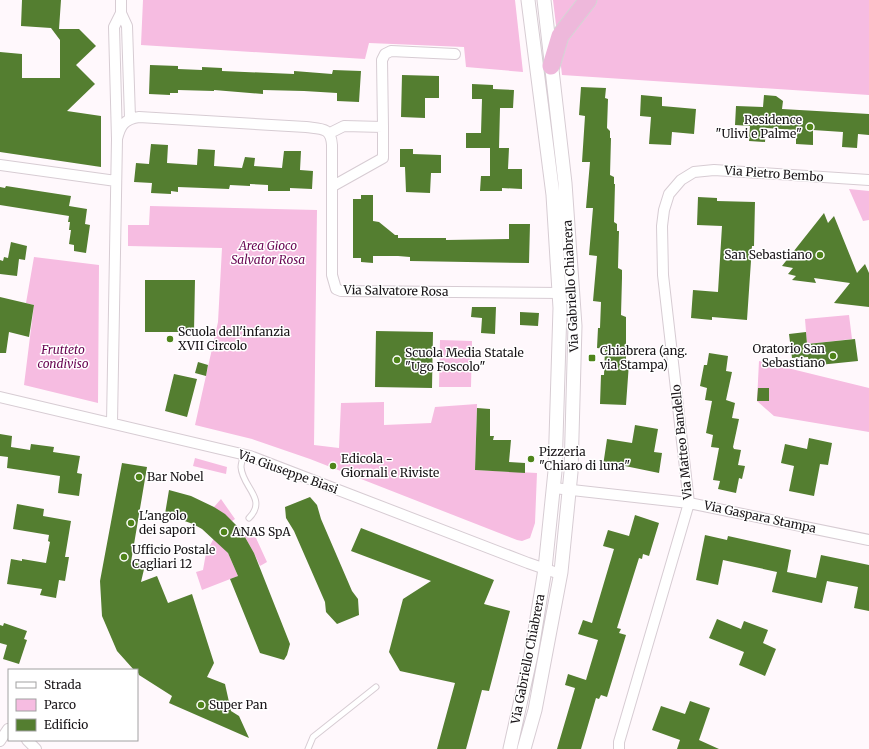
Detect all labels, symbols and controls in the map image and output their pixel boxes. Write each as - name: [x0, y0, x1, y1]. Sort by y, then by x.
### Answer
- place label: Residence "Ulivi e Palme": [716, 112, 802, 141]
- marker: Residence "Ulivi e Palme": [805, 122, 815, 132]
- street label: Via Pietro Bembo: [723, 162, 824, 184]
- street label: Via Gabriello Chiabrera: [560, 219, 582, 353]
- park label: Area Gioco Salvator Rosa: [231, 238, 305, 267]
- place label: San Sebastiano: [724, 247, 812, 262]
- marker: San Sebastiano: [815, 250, 825, 260]
- street label: Via Salvatore Rosa: [342, 282, 449, 299]
- place label: Scuola dell'infanzia XVII Circolo: [178, 324, 291, 353]
- marker: Scuola dell'infanzia XVII Circolo: [165, 334, 175, 344]
- place label: Oratorio San Sebastiano: [753, 341, 825, 370]
- park label: Frutteto condiviso: [37, 342, 89, 371]
- place label: Chiabrera (ang. via Stampa): [599, 343, 687, 372]
- place label: Scuola Media Statale "Ugo Foscolo": [405, 345, 524, 374]
- marker: Oratorio San Sebastiano: [828, 351, 838, 361]
- marker: Chiabrera (ang. via Stampa): [587, 353, 597, 363]
- marker: Scuola Media Statale "Ugo Foscolo": [392, 355, 402, 365]
- street label: Via Matteo Bandello: [668, 384, 695, 501]
- place label: Pizzeria "Chiaro di luna": [539, 444, 630, 473]
- street label: Via Giuseppe Biasi: [235, 446, 340, 497]
- place label: Edicola - Giornali e Riviste: [341, 451, 439, 480]
- marker: Pizzeria "Chiaro di luna": [526, 454, 536, 464]
- marker: Edicola - Giornali e Riviste: [328, 461, 338, 471]
- place label: Bar Nobel: [147, 469, 204, 484]
- marker: Bar Nobel: [134, 472, 144, 482]
- street label: Via Gaspara Stampa: [702, 497, 818, 536]
- place label: L'angolo dei sapori: [139, 508, 196, 537]
- marker: L'angolo dei sapori: [126, 518, 136, 528]
- place label: ANAS SpA: [231, 524, 291, 539]
- marker: ANAS SpA: [219, 527, 229, 537]
- place label: Ufficio Postale Cagliari 12: [132, 542, 215, 571]
- marker: Ufficio Postale Cagliari 12: [119, 552, 129, 562]
- street label: Via Gabriello Chiabrera: [507, 592, 548, 726]
- legend: [8, 669, 138, 741]
- text: Strada: [44, 677, 82, 692]
- text: Parco: [44, 697, 76, 712]
- place label: Super Pan: [209, 697, 268, 712]
- marker: Super Pan: [196, 700, 206, 710]
- text: Edificio: [44, 717, 88, 732]

